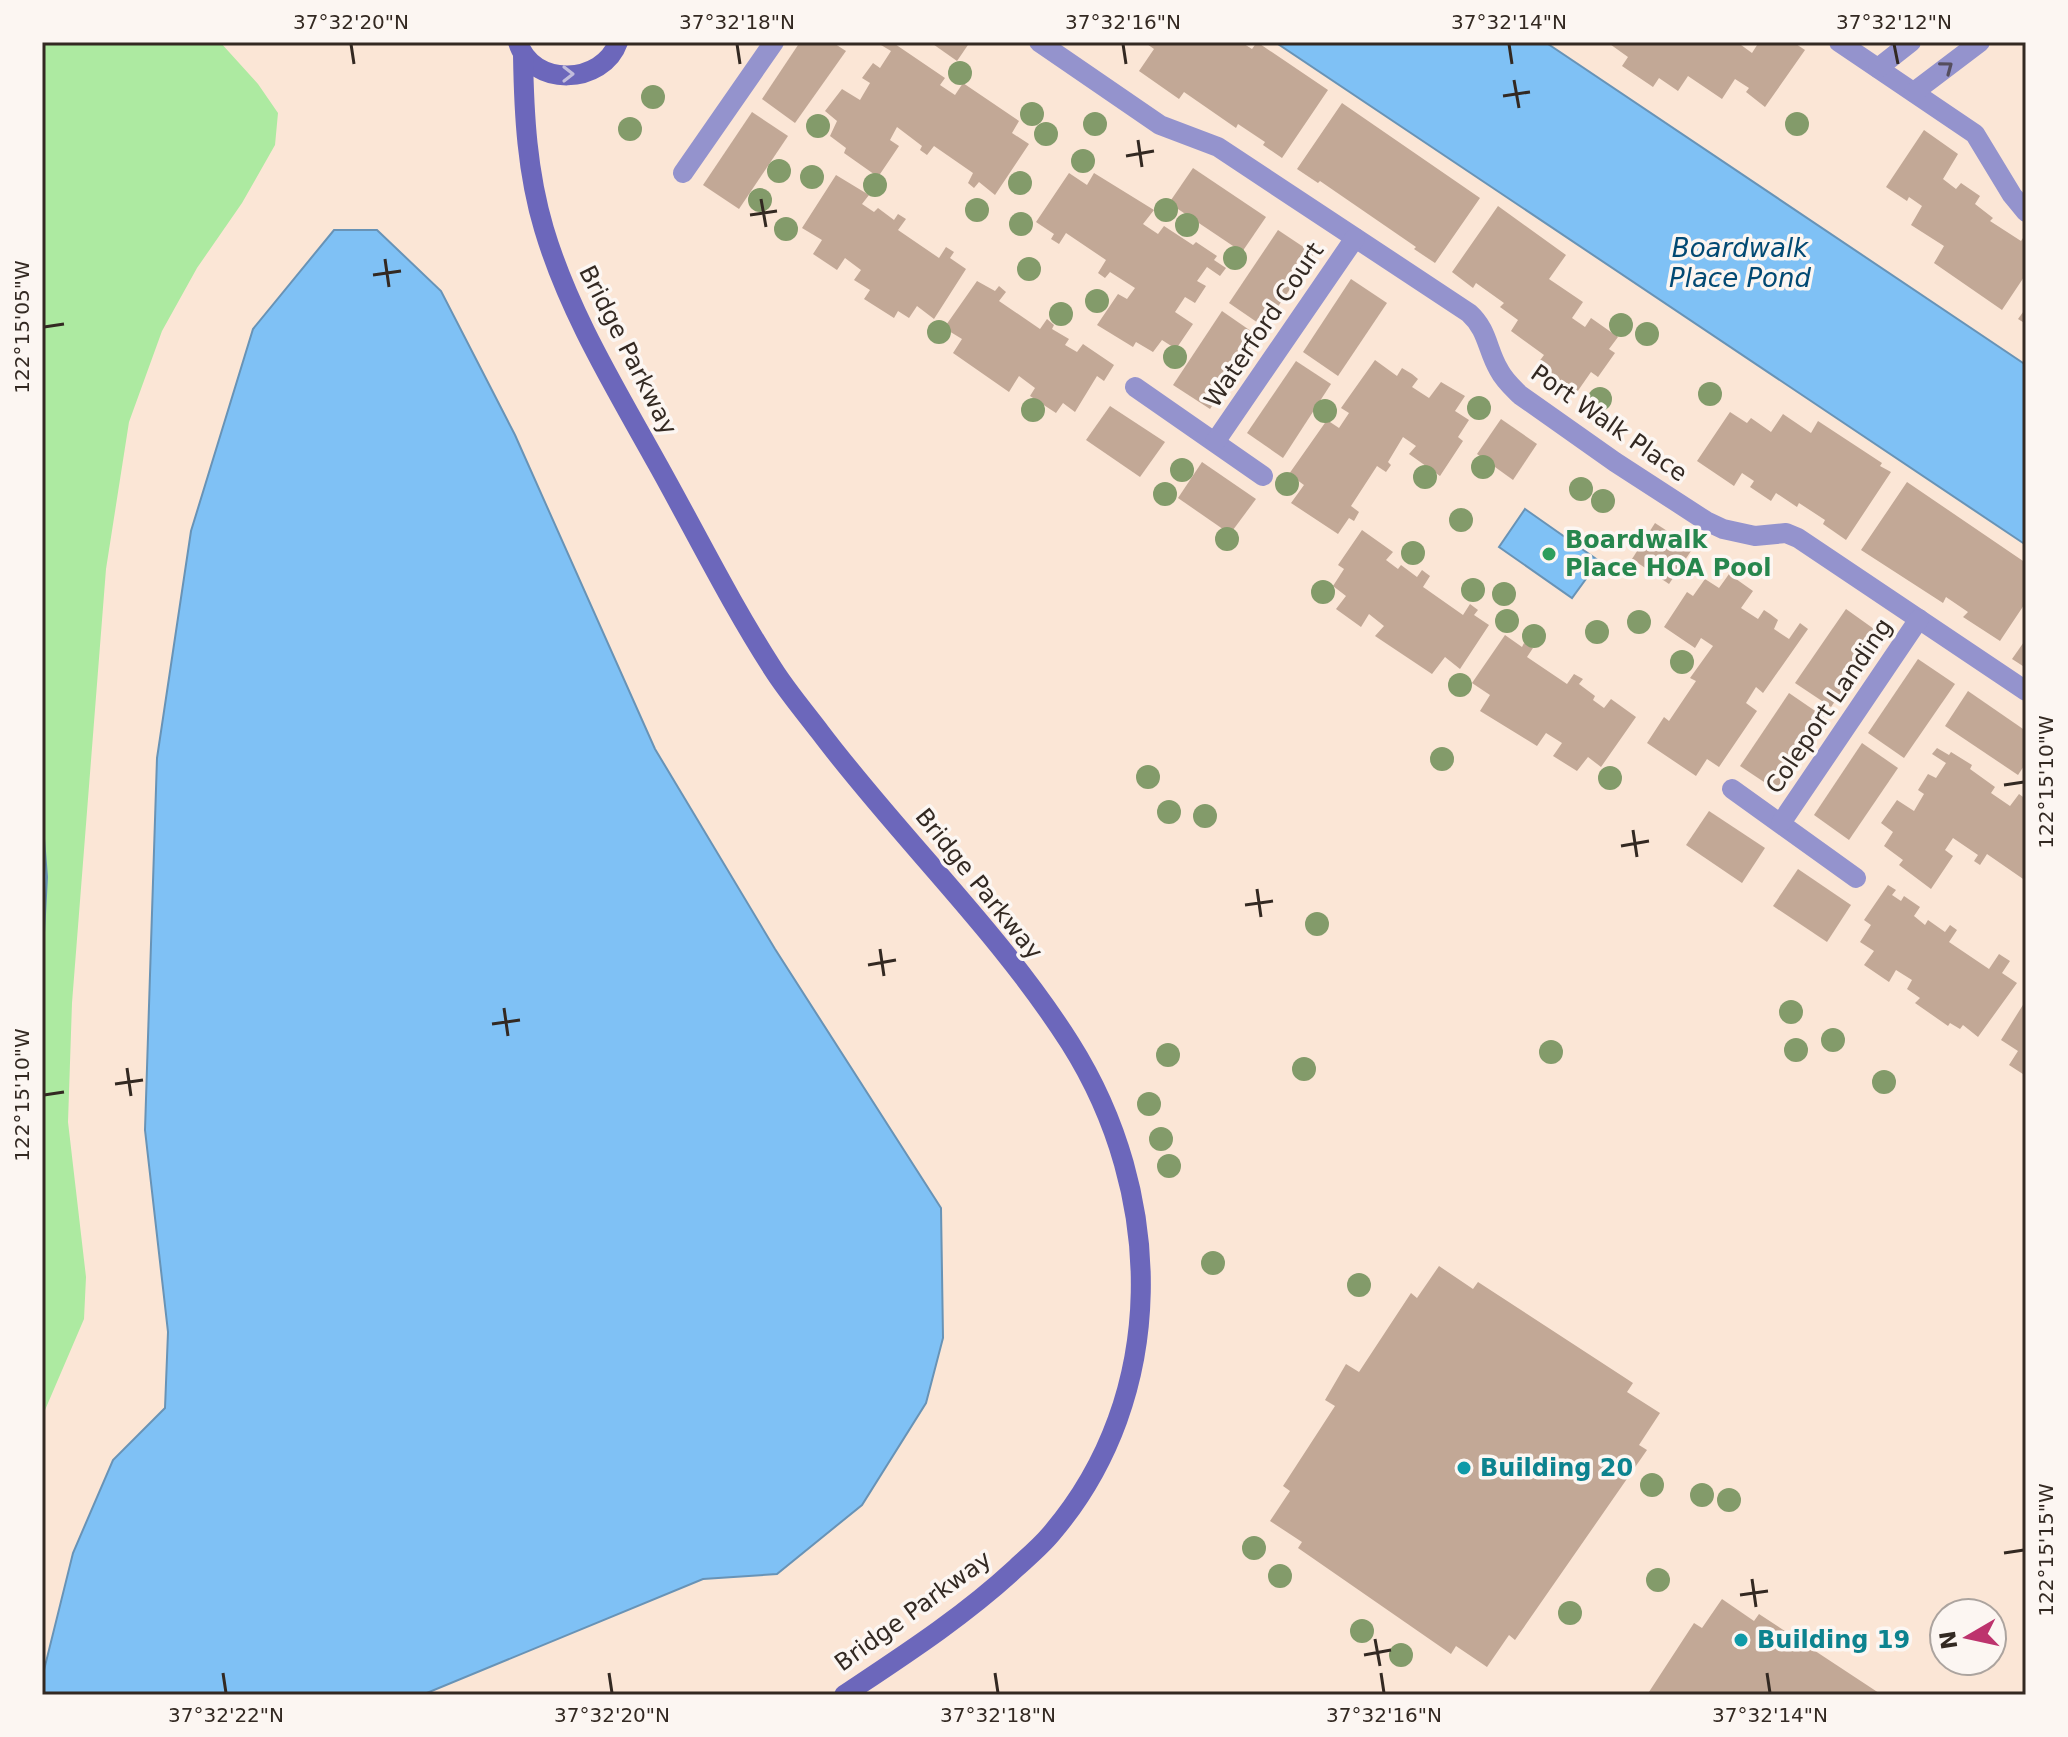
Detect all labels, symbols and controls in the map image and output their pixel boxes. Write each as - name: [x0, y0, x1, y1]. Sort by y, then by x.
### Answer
- text: 37°32'20"N: [293, 10, 409, 34]
- text: 37°32'18"N: [679, 10, 795, 34]
- text: 37°32'16"N: [1065, 10, 1181, 34]
- text: 37°32'14"N: [1451, 10, 1567, 34]
- text: 37°32'12"N: [1836, 10, 1952, 34]
- one-way arrow: [1938, 62, 1953, 77]
- one-way arrow: [562, 65, 575, 83]
- water label: Boardwalk Place Pond: [1669, 233, 1811, 293]
- street label: Waterford Court: [1199, 237, 1329, 413]
- text: 122°15'05"W: [10, 260, 34, 394]
- street label: Bridge Parkway: [573, 261, 683, 439]
- street label: Port Walk Place: [1526, 359, 1692, 487]
- place label: Boardwalk Place HOA Pool: [1565, 526, 1771, 582]
- marker: Boardwalk Place HOA Pool: [1540, 545, 1558, 563]
- street label: Coleport Landing: [1760, 613, 1898, 799]
- text: 122°15'10"W: [2034, 715, 2058, 849]
- street label: Bridge Parkway: [910, 803, 1048, 965]
- text: 122°15'10"W: [10, 1028, 34, 1162]
- place label: Building 20: [1480, 1454, 1633, 1482]
- marker: Building 20: [1455, 1459, 1473, 1477]
- text: 122°15'15"W: [2034, 1483, 2058, 1617]
- street label: Bridge Parkway: [829, 1545, 997, 1677]
- north arrow: [1928, 1597, 2008, 1677]
- place label: Building 19: [1757, 1626, 1910, 1654]
- text: N: [1935, 1629, 1963, 1651]
- marker: Building 19: [1732, 1631, 1750, 1649]
- text: 37°32'22"N: [168, 1703, 284, 1727]
- text: 37°32'20"N: [554, 1703, 670, 1727]
- text: 37°32'18"N: [940, 1703, 1056, 1727]
- text: 37°32'16"N: [1326, 1703, 1442, 1727]
- text: 37°32'14"N: [1712, 1703, 1828, 1727]

